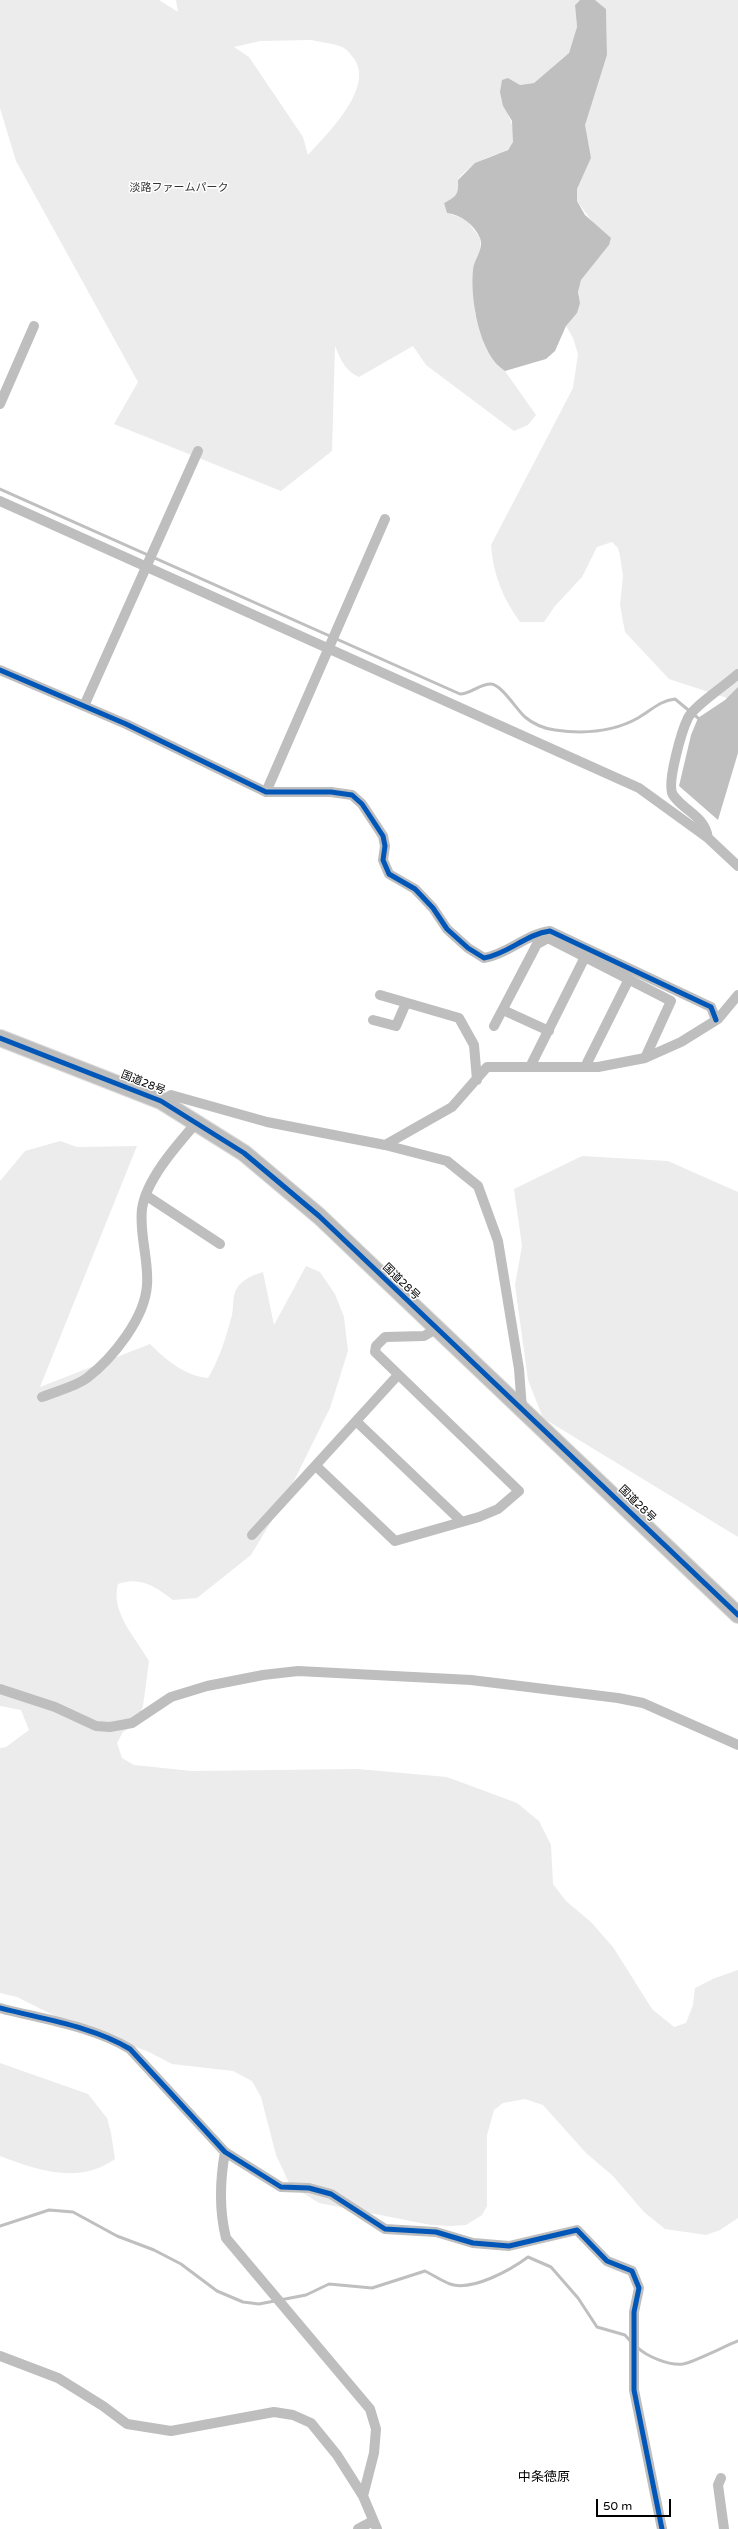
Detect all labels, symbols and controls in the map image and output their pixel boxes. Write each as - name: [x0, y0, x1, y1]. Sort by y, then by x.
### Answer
- park label: 淡路ファームパーク: [130, 181, 228, 195]
- street label: 国道28号: [119, 1068, 167, 1098]
- street label: 国道28号: [380, 1261, 422, 1303]
- street label: 国道28号: [616, 1483, 658, 1525]
- district label: 中条徳原: [518, 2470, 570, 2486]
- scale bar: [598, 2491, 673, 2517]
- text: 50 m: [603, 2499, 632, 2513]

